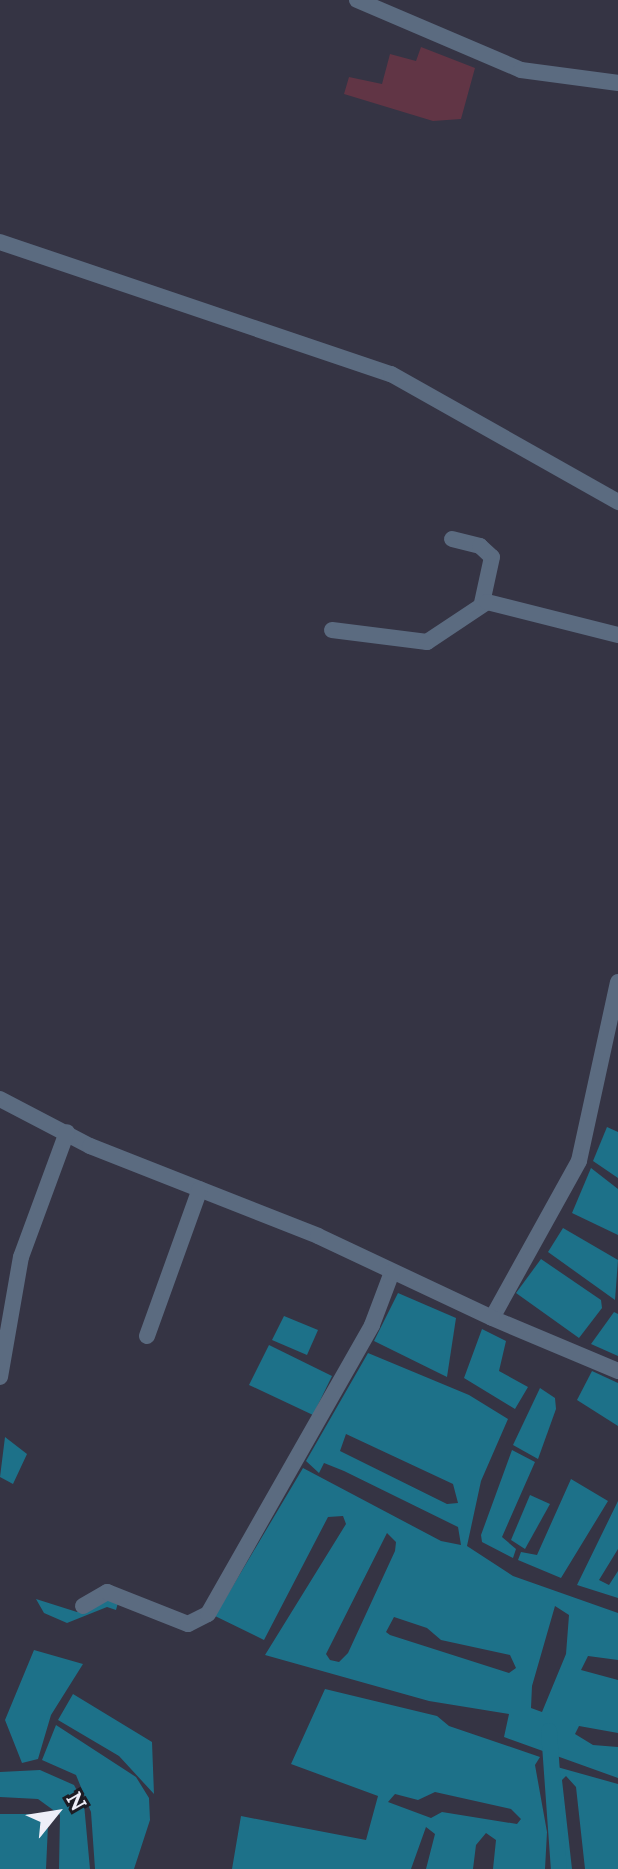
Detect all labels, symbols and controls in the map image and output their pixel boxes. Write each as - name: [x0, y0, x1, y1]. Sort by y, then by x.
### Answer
- north arrow: [16, 1773, 96, 1853]
- text: N: [60, 1787, 93, 1815]

